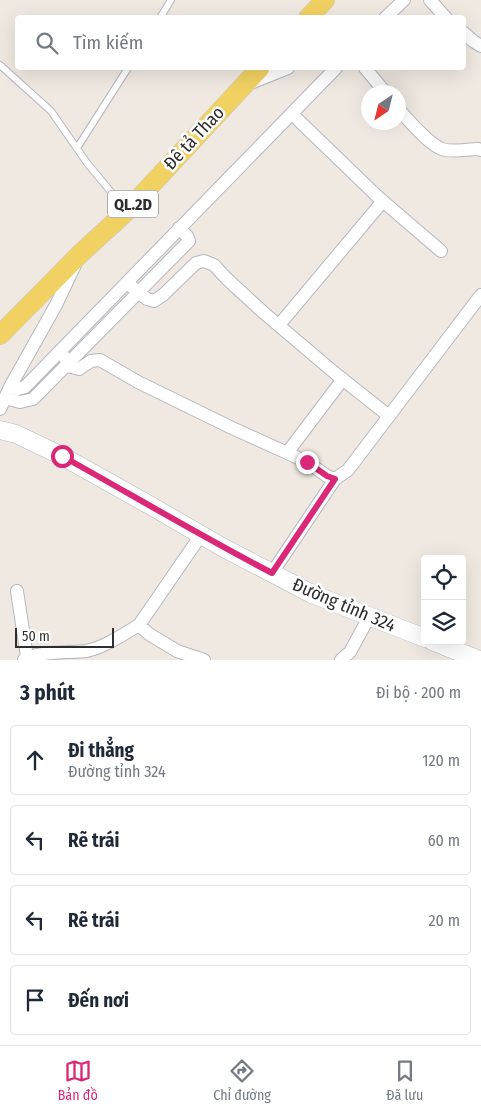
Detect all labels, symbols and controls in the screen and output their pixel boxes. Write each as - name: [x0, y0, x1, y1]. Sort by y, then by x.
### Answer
- search box: [15, 15, 466, 70]
- icon: search: [33, 29, 61, 57]
- text: Tìm kiếm: [73, 31, 143, 54]
- north arrow: [361, 85, 406, 130]
- street label: Đê tả Thao: [159, 102, 229, 174]
- road number: QL.2D: [108, 190, 158, 218]
- route start: [51, 445, 74, 468]
- route end: [296, 451, 319, 474]
- map controls: [421, 555, 466, 645]
- button: locate: [421, 555, 466, 600]
- street label: Đường tỉnh 324: [289, 573, 399, 637]
- button: layers: [421, 600, 466, 645]
- scale bar: [15, 625, 114, 648]
- text: 50 m: [22, 628, 50, 645]
- text: 3 phút: [20, 680, 75, 706]
- text: Đi bộ · 200 m: [376, 683, 461, 702]
- text: Đi thẳng: [68, 739, 134, 762]
- icon: ahead: [21, 746, 49, 774]
- text: 120 m: [422, 751, 460, 770]
- text: Đường tỉnh 324: [68, 762, 166, 781]
- icon: left: [21, 826, 49, 854]
- text: Rẽ trái: [68, 829, 119, 852]
- text: 60 m: [428, 831, 460, 850]
- icon: left: [21, 906, 49, 934]
- text: Rẽ trái: [68, 909, 119, 932]
- text: 20 m: [429, 911, 460, 930]
- icon: arrive: [21, 986, 49, 1014]
- text: Đến nơi: [68, 989, 129, 1012]
- tab: Bản đồ: [58, 1057, 98, 1104]
- tab: Chỉ đường: [213, 1057, 271, 1104]
- tab: Đã lưu: [386, 1057, 423, 1104]

